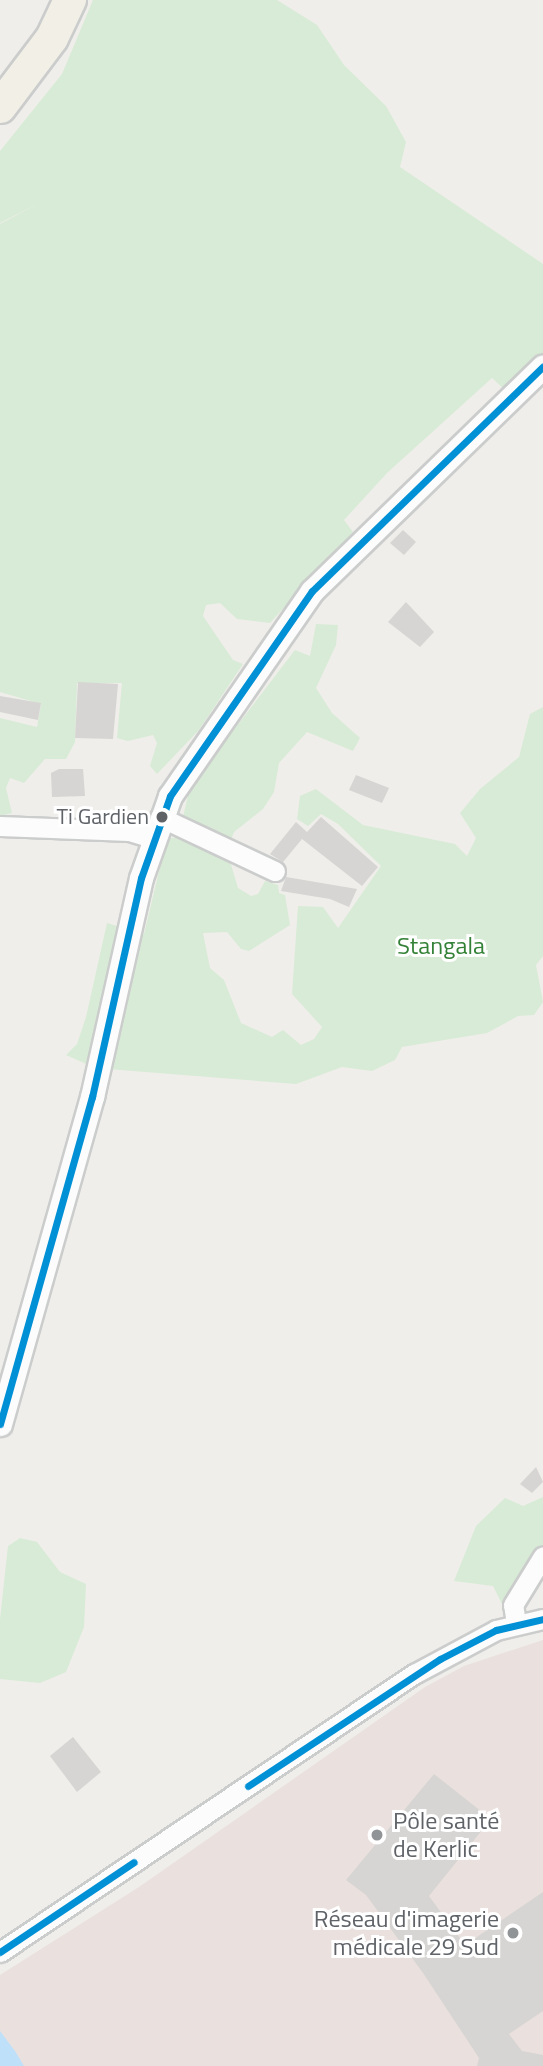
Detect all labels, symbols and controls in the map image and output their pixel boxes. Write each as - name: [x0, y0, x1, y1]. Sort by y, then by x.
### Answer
- place label: Ti Gardien: [56, 804, 149, 830]
- marker: Ti Gardien: [155, 810, 169, 824]
- park label: Stangala: [397, 932, 485, 960]
- place label: Pôle santé de Kerlic: [393, 1807, 499, 1863]
- marker: Pôle santé de Kerlic: [367, 1825, 387, 1845]
- place label: Réseau d'imagerie médicale 29 Sud: [314, 1905, 499, 1961]
- marker: Réseau d'imagerie médicale 29 Sud: [505, 1925, 521, 1941]

